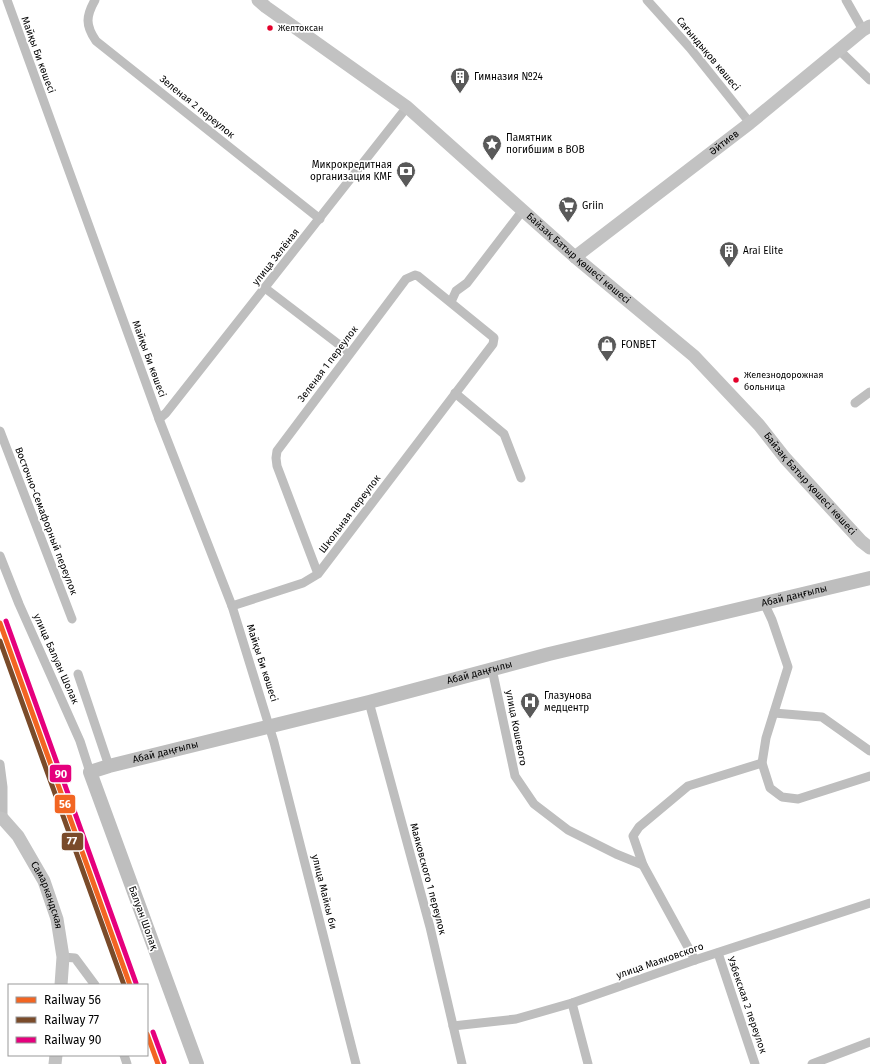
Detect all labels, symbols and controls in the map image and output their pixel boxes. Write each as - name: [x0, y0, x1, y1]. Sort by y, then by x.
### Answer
- street label: Сағындықов көшесі: [674, 14, 743, 94]
- street label: Майқы Би көшесі: [19, 15, 58, 95]
- marker: Желтоксан: [265, 23, 275, 33]
- place label: Желтоксан: [278, 23, 323, 33]
- building icon: Гимназия №24: [449, 66, 471, 94]
- place label: Гимназия №24: [474, 71, 543, 83]
- street label: Зеленая 2 переулок: [157, 73, 238, 141]
- street label: Әйтиев: [707, 127, 742, 158]
- place label: Памятник погибшим в ВОВ: [506, 132, 585, 156]
- place icon: Памятник погибшим в ВОВ: [481, 133, 503, 161]
- place label: Микрокредитная организация KMF: [310, 159, 392, 183]
- bank icon: Микрокредитная организация KMF: [395, 160, 417, 188]
- supermarket icon: Griin: [557, 195, 579, 223]
- place label: Griin: [582, 200, 604, 212]
- street label: Байзақ Батыр қөшесі көшесі: [524, 210, 633, 307]
- street label: улица Зелёная: [249, 225, 302, 288]
- building icon: Arai Elite: [718, 240, 740, 268]
- place label: Arai Elite: [743, 245, 783, 257]
- street label: Майқы Би көшесі: [130, 319, 169, 399]
- street label: Зеленая 1 переулок: [295, 323, 361, 405]
- shop icon: FONBET: [596, 334, 618, 362]
- place label: FONBET: [621, 339, 657, 351]
- place label: Железнодорожная больница: [744, 370, 823, 392]
- marker: Железнодорожная больница: [731, 375, 741, 385]
- street label: Байзақ Батыр қөшесі көшесі: [761, 430, 859, 538]
- street label: Восточно-Семафорный переулок: [12, 445, 80, 597]
- street label: Школьная переулок: [317, 472, 384, 555]
- street label: Абай даңғылы: [760, 582, 828, 610]
- street label: улица Балуан Шолак: [31, 612, 82, 707]
- street label: Майқы Би көшесі: [244, 622, 281, 703]
- street label: Абай даңғылы: [445, 658, 514, 687]
- street label: улица Кошевого: [503, 689, 529, 767]
- place label: Глазунова медцентр: [544, 690, 592, 714]
- hospital icon: Глазунова медцентр: [519, 691, 541, 719]
- street label: Абай даңғылы: [131, 738, 200, 766]
- line badge: 90: [49, 764, 72, 783]
- text: 90: [55, 768, 68, 781]
- line badge: 56: [54, 794, 76, 814]
- text: 56: [59, 798, 71, 811]
- street label: Маяковского 1 переулок: [407, 822, 449, 937]
- line badge: 77: [61, 832, 84, 851]
- text: 77: [67, 835, 77, 848]
- street label: улица Майкы би: [309, 853, 339, 931]
- street label: Самаркандская: [28, 859, 64, 930]
- street label: Балуан Шолақ: [126, 884, 160, 952]
- street label: улица Маяковского: [615, 940, 705, 982]
- street label: Узбекская 2 переулок: [725, 955, 769, 1056]
- legend: [8, 984, 148, 1056]
- text: Railway 56: [44, 993, 101, 1007]
- text: Railway 77: [44, 1013, 99, 1027]
- text: Railway 90: [44, 1033, 102, 1047]

